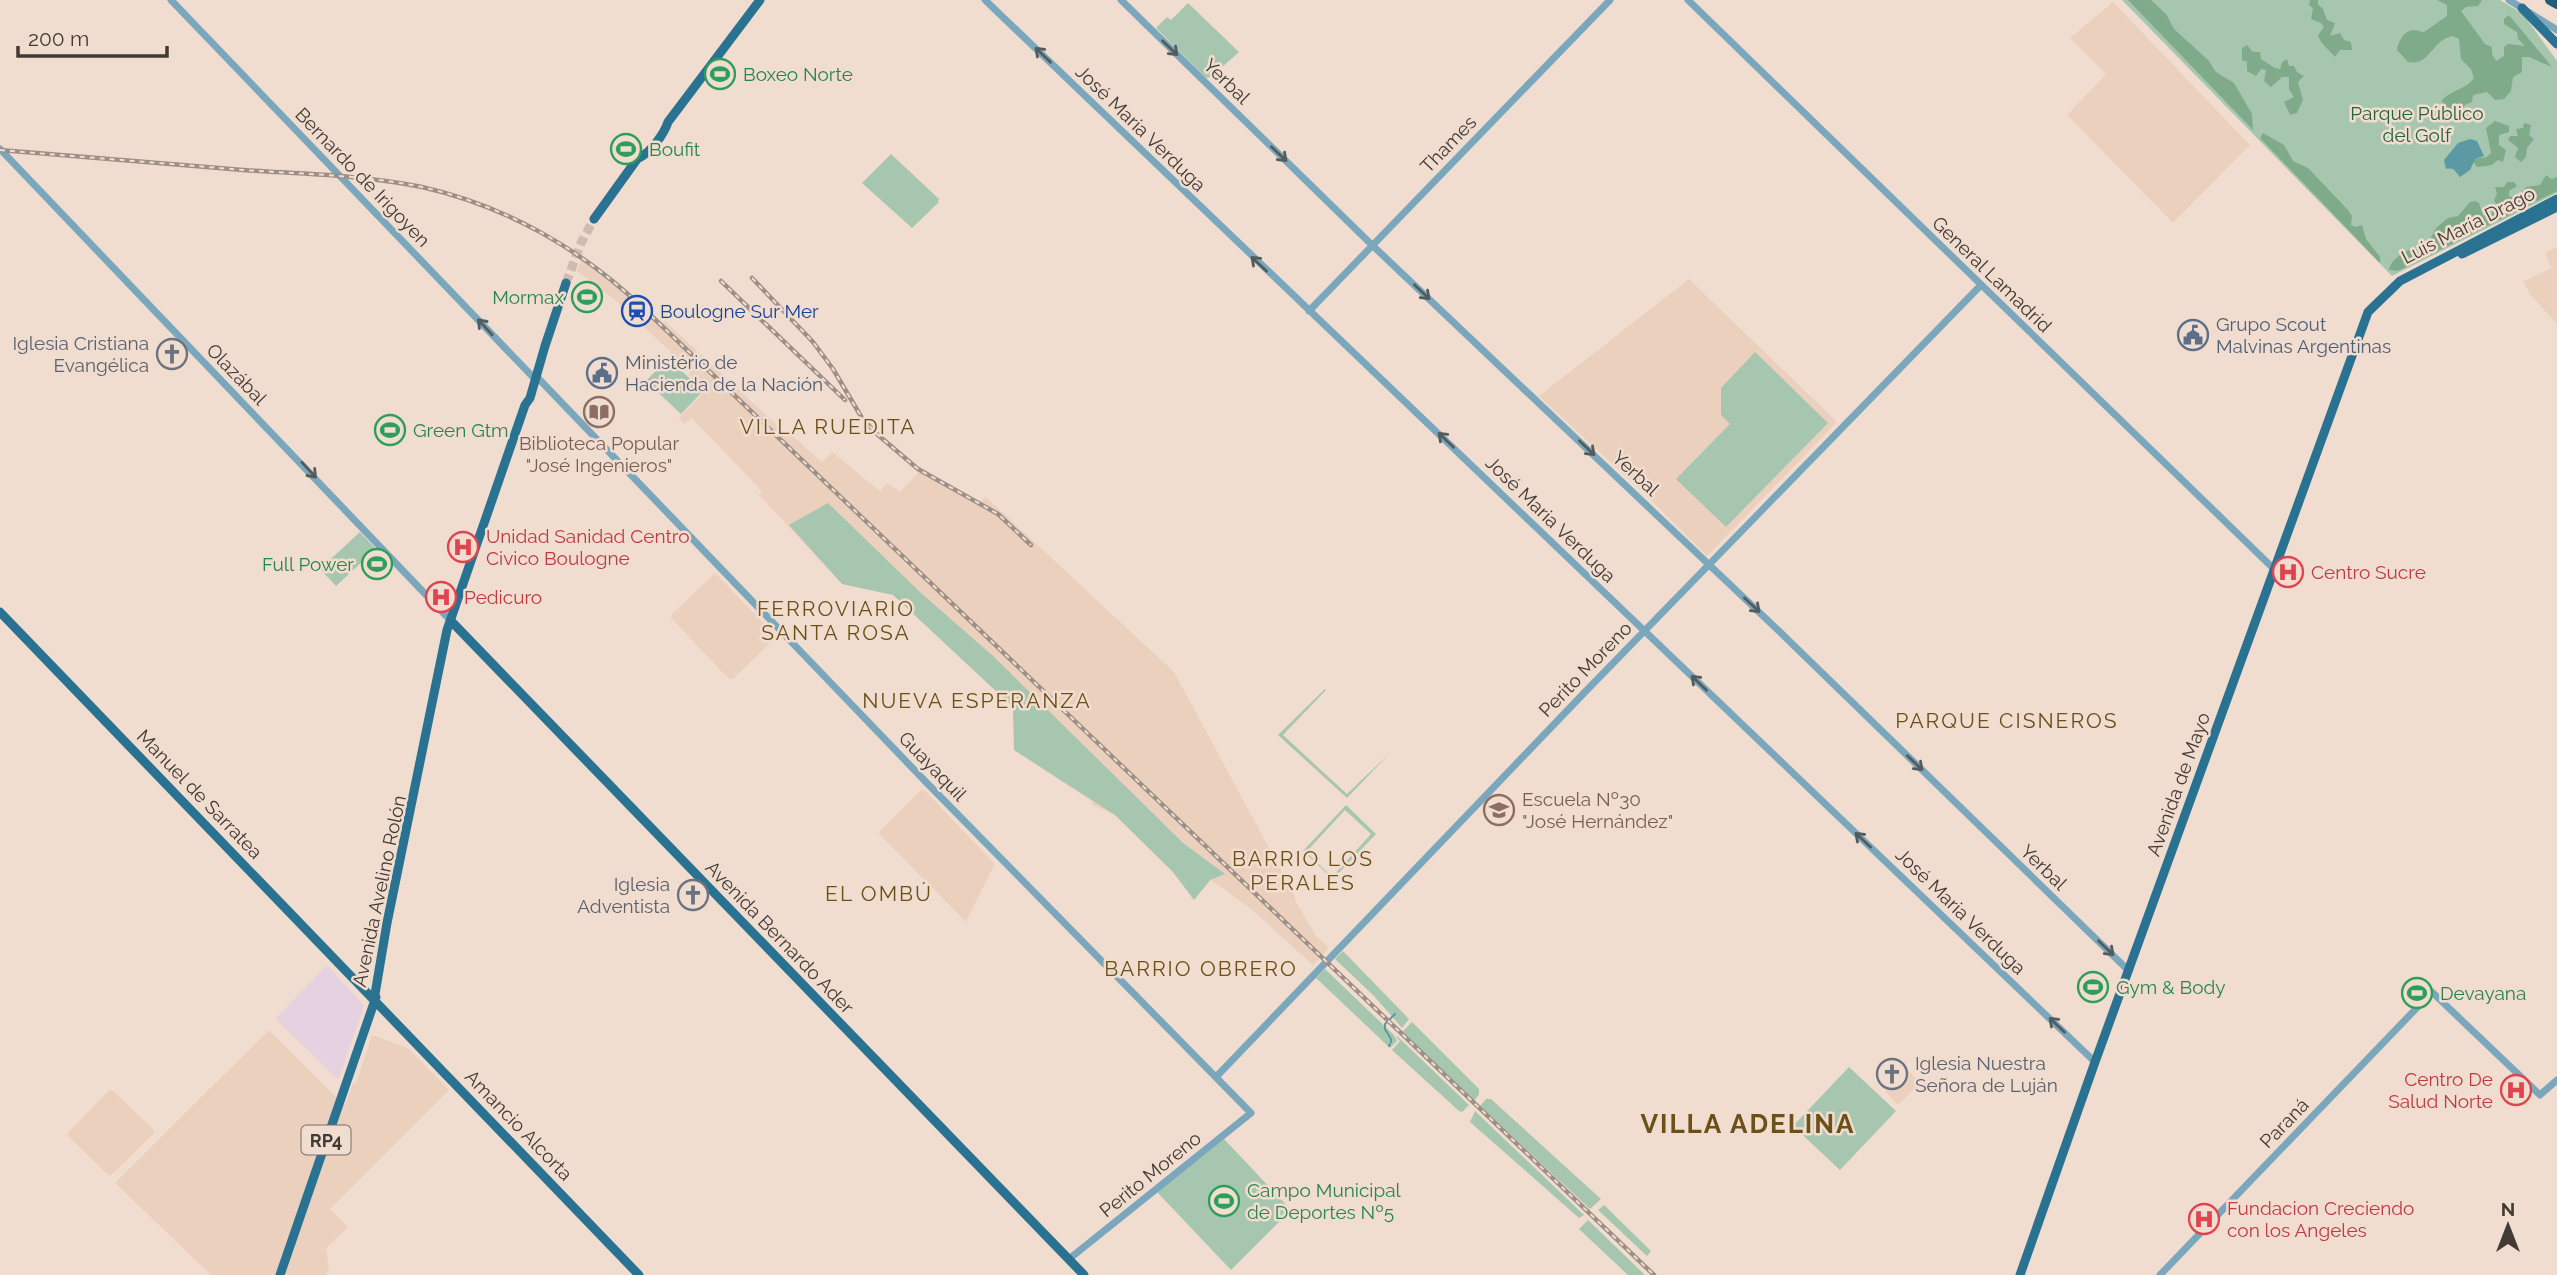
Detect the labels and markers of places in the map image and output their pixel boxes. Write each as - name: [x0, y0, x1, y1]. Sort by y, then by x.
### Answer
- sports icon: Boxeo Norte: [703, 57, 737, 91]
- place label: Boxeo Norte: [743, 63, 853, 85]
- sports icon: Boufit: [609, 132, 643, 166]
- place label: Boufit: [649, 138, 701, 160]
- sports icon: Mormax: [570, 280, 604, 314]
- place label: Mormax: [492, 286, 564, 308]
- station icon: Boulogne Sur Mer: [620, 294, 654, 328]
- place label: Boulogne Sur Mer: [660, 300, 819, 322]
- place label: Grupo Scout Malvinas Argentinas: [2216, 313, 2391, 357]
- public building icon: Grupo Scout Malvinas Argentinas: [2176, 318, 2210, 352]
- place label: Iglesia Cristiana Evangélica: [13, 332, 149, 376]
- church icon: Iglesia Cristiana Evangélica: [155, 337, 189, 371]
- place label: Ministério de Hacienda de la Nación: [625, 351, 823, 395]
- public building icon: Ministério de Hacienda de la Nación: [585, 356, 619, 390]
- library icon: Biblioteca Popular "José Ingenieros": [582, 395, 616, 429]
- sports icon: Green Gtm: [373, 413, 407, 447]
- place label: Green Gtm: [413, 419, 509, 441]
- place label: Biblioteca Popular "José Ingenieros": [519, 432, 679, 476]
- place label: Unidad Sanidad Centro Civico Boulogne: [486, 525, 689, 569]
- hospital icon: Unidad Sanidad Centro Civico Boulogne: [446, 530, 480, 564]
- sports icon: Full Power: [360, 547, 394, 581]
- place label: Full Power: [262, 553, 354, 575]
- hospital icon: Centro Sucre: [2271, 555, 2305, 589]
- place label: Centro Sucre: [2311, 561, 2426, 583]
- hospital icon: Pedicuro: [424, 580, 458, 614]
- place label: Pedicuro: [464, 586, 542, 608]
- place label: Escuela Nº30 "José Hernández": [1522, 788, 1673, 832]
- school or university icon: Escuela Nº30 "José Hernández": [1482, 793, 1516, 827]
- place label: Iglesia Adventista: [577, 873, 670, 917]
- church icon: Iglesia Adventista: [676, 878, 710, 912]
- sports icon: Gym & Body: [2076, 970, 2110, 1004]
- place label: Gym & Body: [2116, 976, 2226, 998]
- sports icon: Devayana: [2400, 976, 2434, 1010]
- place label: Devayana: [2440, 982, 2526, 1004]
- place label: Iglesia Nuestra Señora de Luján: [1915, 1052, 2058, 1096]
- church icon: Iglesia Nuestra Señora de Luján: [1875, 1057, 1909, 1091]
- place label: Centro De Salud Norte: [2388, 1068, 2493, 1112]
- hospital icon: Centro De Salud Norte: [2499, 1073, 2533, 1107]
- place label: Campo Municipal de Deportes Nº5: [1247, 1179, 1402, 1223]
- sports icon: Campo Municipal de Deportes Nº5: [1207, 1184, 1241, 1218]
- place label: Fundacion Creciendo con los Angeles: [2227, 1197, 2414, 1241]
- hospital icon: Fundacion Creciendo con los Angeles: [2187, 1202, 2221, 1236]

